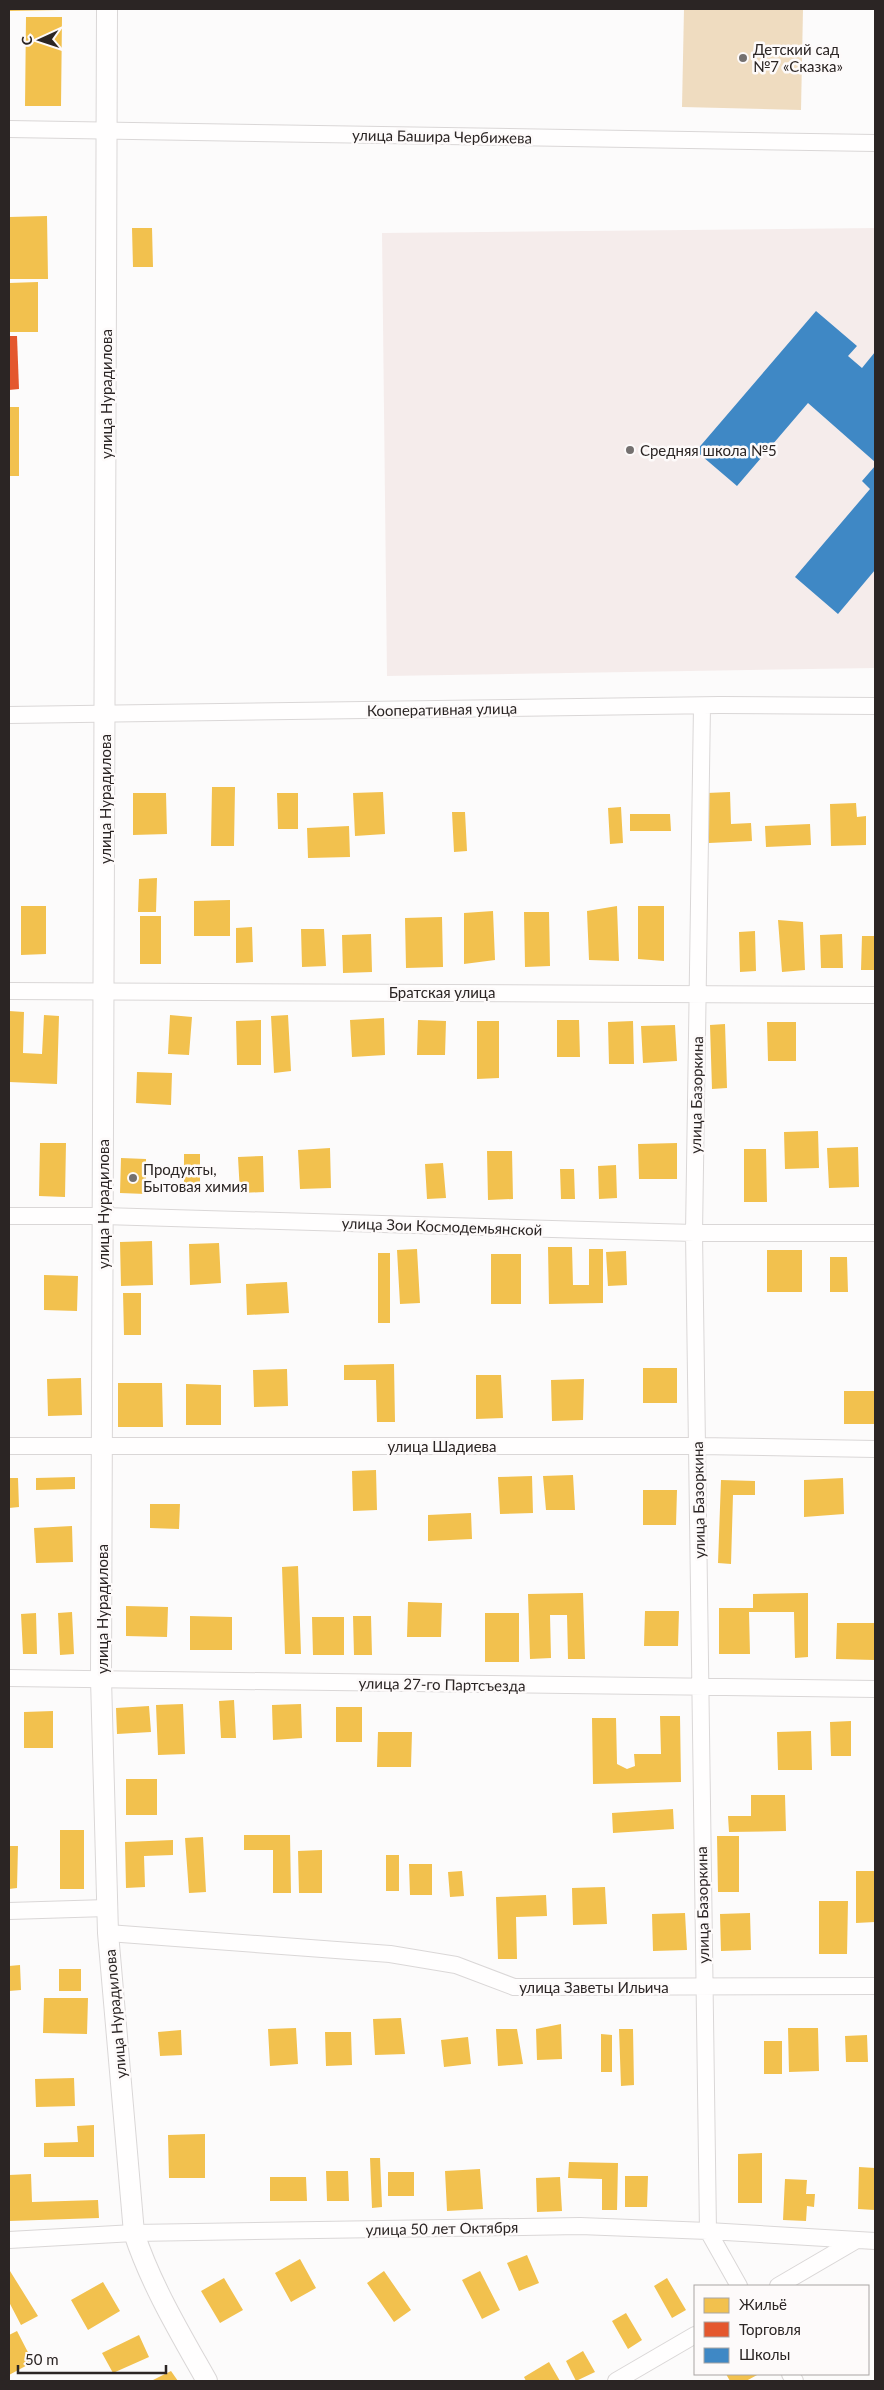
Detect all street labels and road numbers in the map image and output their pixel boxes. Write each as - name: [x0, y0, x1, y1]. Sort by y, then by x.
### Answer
- street label: улица Башира Чербижева: [352, 125, 532, 147]
- street label: улица Нурадилова: [97, 329, 115, 459]
- street label: Кооперативная улица: [367, 699, 517, 719]
- street label: улица Нурадилова: [96, 734, 114, 864]
- street label: Братская улица: [389, 983, 495, 1001]
- street label: улица Базоркина: [686, 1036, 706, 1154]
- street label: улица Нурадилова: [94, 1139, 112, 1269]
- street label: улица Зои Космодемьянской: [341, 1214, 543, 1238]
- street label: улица Шадиева: [388, 1437, 496, 1455]
- street label: улица Базоркина: [688, 1441, 708, 1559]
- street label: улица Нурадилова: [93, 1544, 111, 1674]
- street label: улица 27-го Партсъезда: [358, 1674, 526, 1694]
- street label: улица Базоркина: [692, 1846, 712, 1964]
- street label: улица Нурадилова: [100, 1949, 130, 2079]
- street label: улица Заветы Ильича: [519, 1978, 669, 1996]
- street label: улица 50 лет Октября: [365, 2218, 519, 2238]

